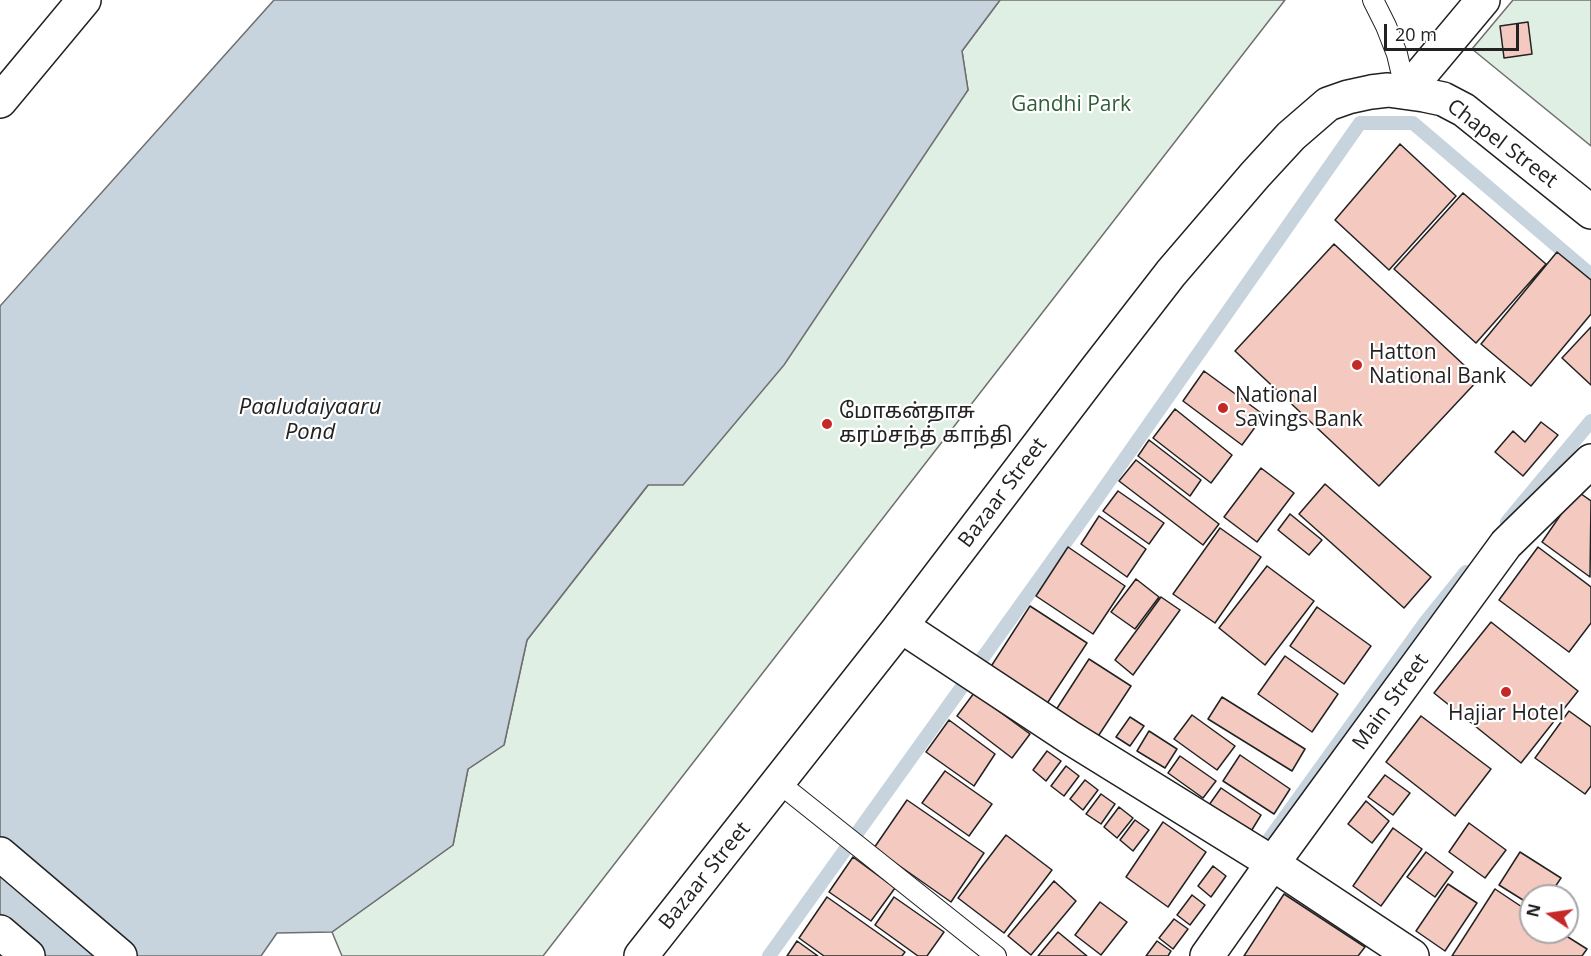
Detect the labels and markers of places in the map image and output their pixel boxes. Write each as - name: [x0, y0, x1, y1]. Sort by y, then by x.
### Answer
- place label: Hatton National Bank: [1369, 340, 1506, 390]
- marker: Hatton National Bank: [1350, 358, 1364, 372]
- place label: National Savings Bank: [1235, 383, 1363, 433]
- place label: மோகன்தாசு கரம்சந்த் காந்தி: [839, 399, 1012, 449]
- marker: National Savings Bank: [1216, 401, 1230, 415]
- marker: மோகன்தாசு கரம்சந்த் காந்தி: [820, 417, 834, 431]
- marker: Hajiar Hotel: [1499, 685, 1513, 699]
- place label: Hajiar Hotel: [1448, 701, 1564, 727]

